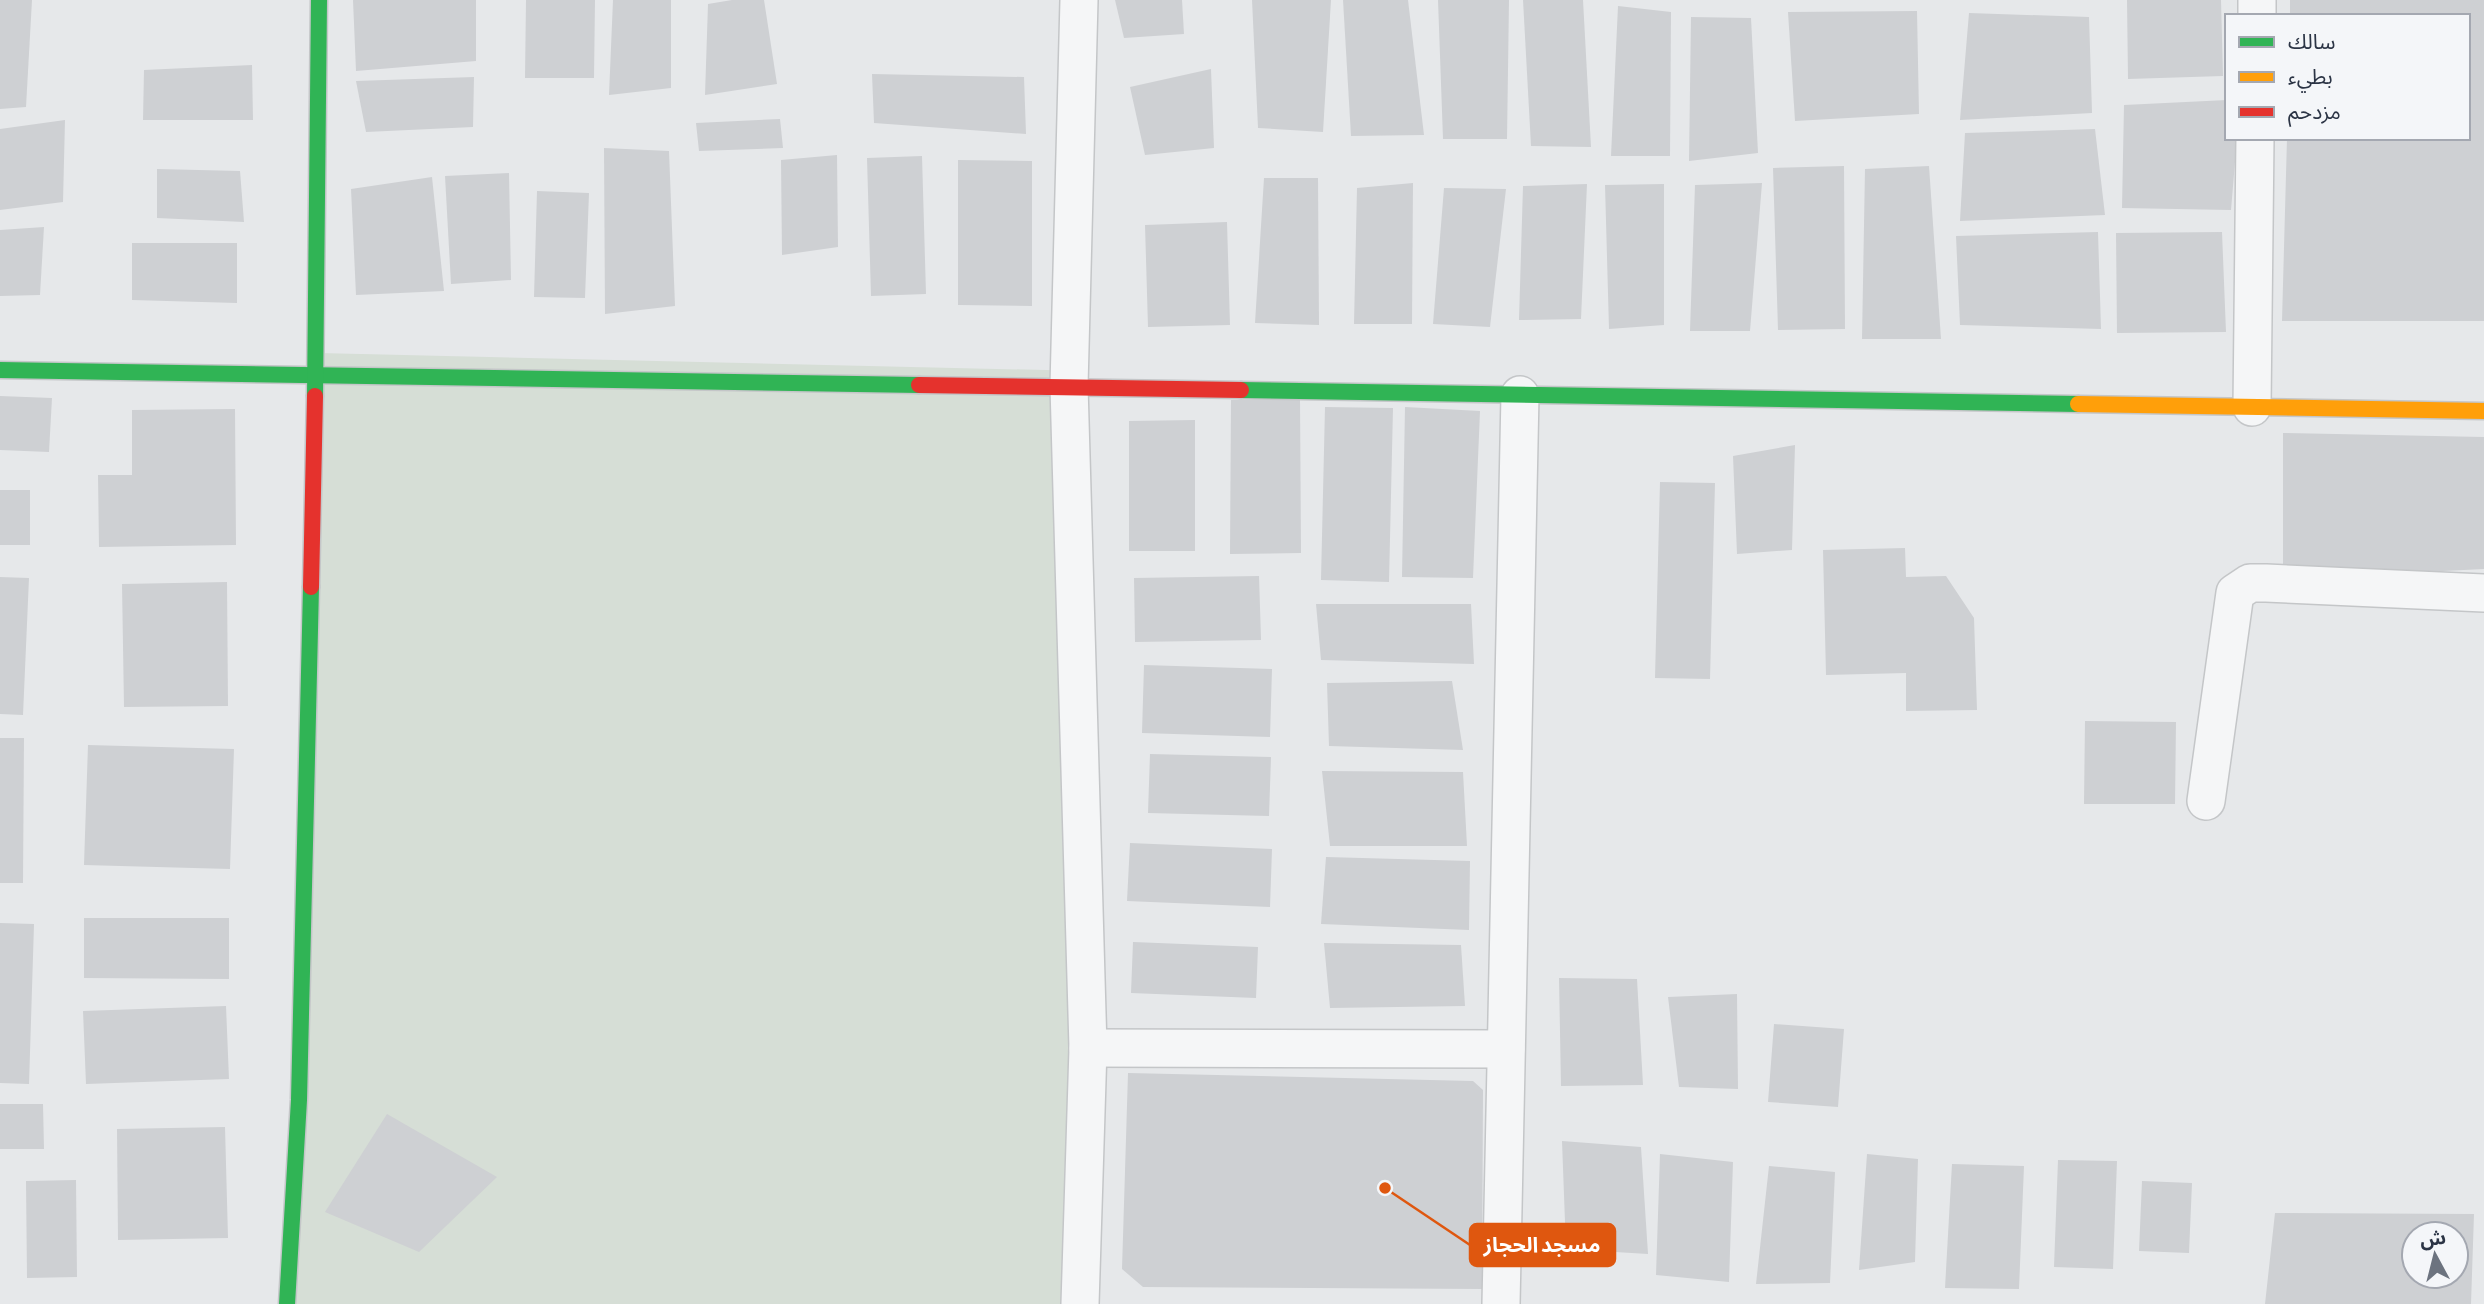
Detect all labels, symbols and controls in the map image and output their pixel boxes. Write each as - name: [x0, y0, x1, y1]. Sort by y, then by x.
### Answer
- legend: [2225, 14, 2470, 140]
- text: سالك: [2288, 29, 2335, 53]
- text: بطيء: [2288, 64, 2333, 93]
- text: مزدحم: [2288, 99, 2341, 127]
- north arrow: [2400, 1220, 2470, 1290]
- callout: مسجد الحجاز: [1470, 1224, 1615, 1266]
- text: ش: [2419, 1226, 2447, 1251]
- text: مسجد الحجاز: [1483, 1232, 1600, 1257]

